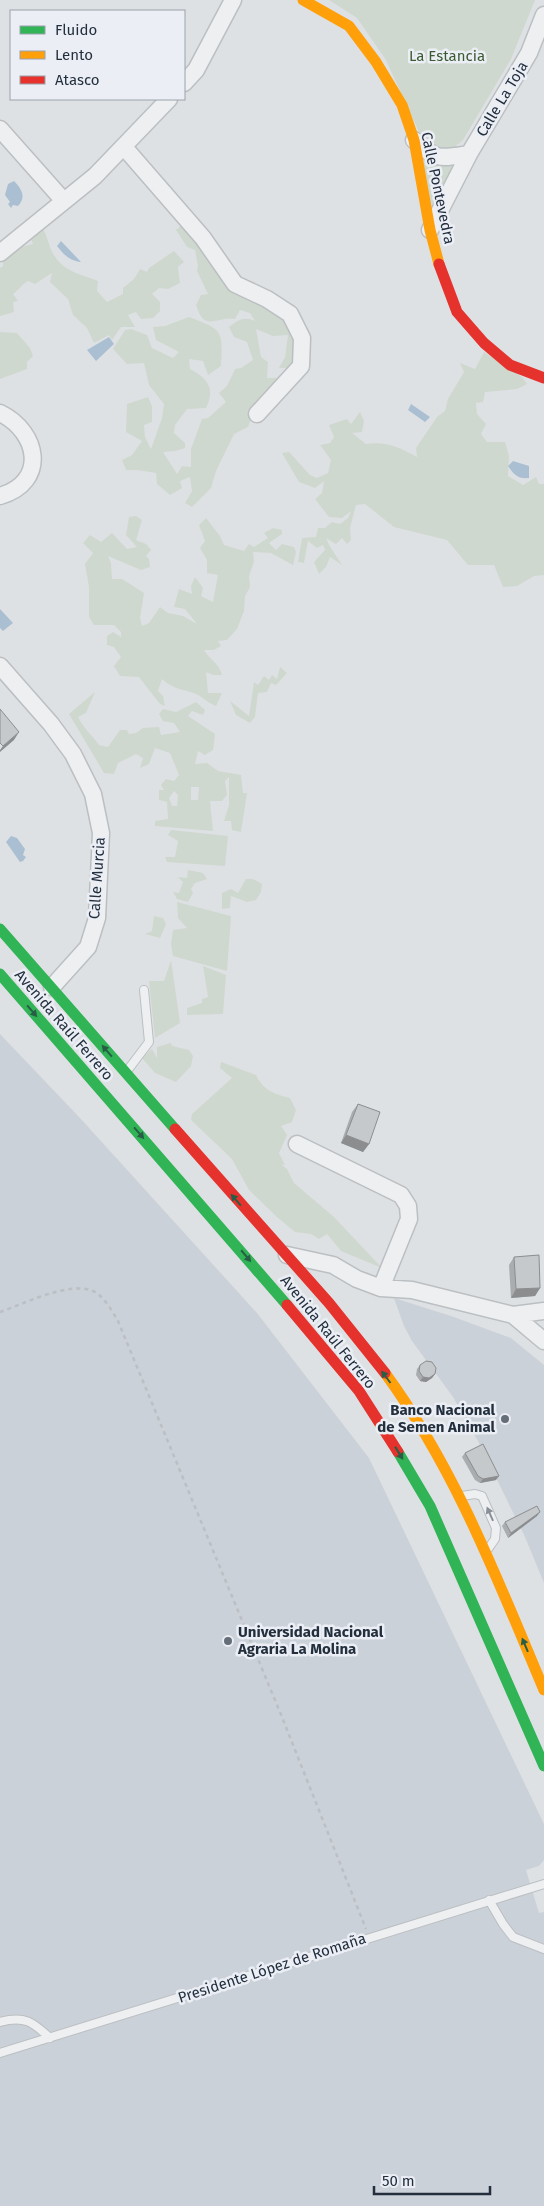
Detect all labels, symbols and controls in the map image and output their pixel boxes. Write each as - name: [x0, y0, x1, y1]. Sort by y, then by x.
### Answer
- legend: [10, 10, 185, 100]
- text: Fluido: [55, 21, 97, 39]
- text: Lento: [55, 46, 93, 64]
- park label: La Estancia: [409, 47, 485, 65]
- street label: Calle La Toja: [472, 58, 532, 140]
- text: Atasco: [55, 71, 100, 89]
- street label: Calle Pontevedra: [417, 130, 459, 246]
- street label: Calle Murcia: [85, 836, 109, 920]
- street label: Avenida Raúl Ferrero: [11, 966, 117, 1084]
- one-way arrow: [26, 1005, 38, 1017]
- one-way arrow: [101, 1045, 113, 1057]
- one-way arrow: [133, 1127, 145, 1139]
- one-way arrow: [231, 1193, 242, 1206]
- one-way arrow: [240, 1250, 251, 1262]
- street label: Avenida Raúl Ferrero: [277, 1272, 379, 1392]
- one-way arrow: [381, 1371, 392, 1384]
- place label: Banco Nacional de Semen Animal: [377, 1401, 496, 1436]
- marker: Banco Nacional de Semen Animal: [499, 1413, 511, 1425]
- one-way arrow: [395, 1446, 404, 1459]
- one-way arrow: [485, 1507, 493, 1521]
- place label: Universidad Nacional Agraria La Molina: [237, 1623, 384, 1658]
- marker: Universidad Nacional Agraria La Molina: [222, 1635, 234, 1647]
- one-way arrow: [520, 1638, 528, 1652]
- street label: Presidente López de Romaña: [176, 1929, 368, 2007]
- scale bar: [374, 2164, 490, 2196]
- text: 50 m: [382, 2172, 415, 2190]

